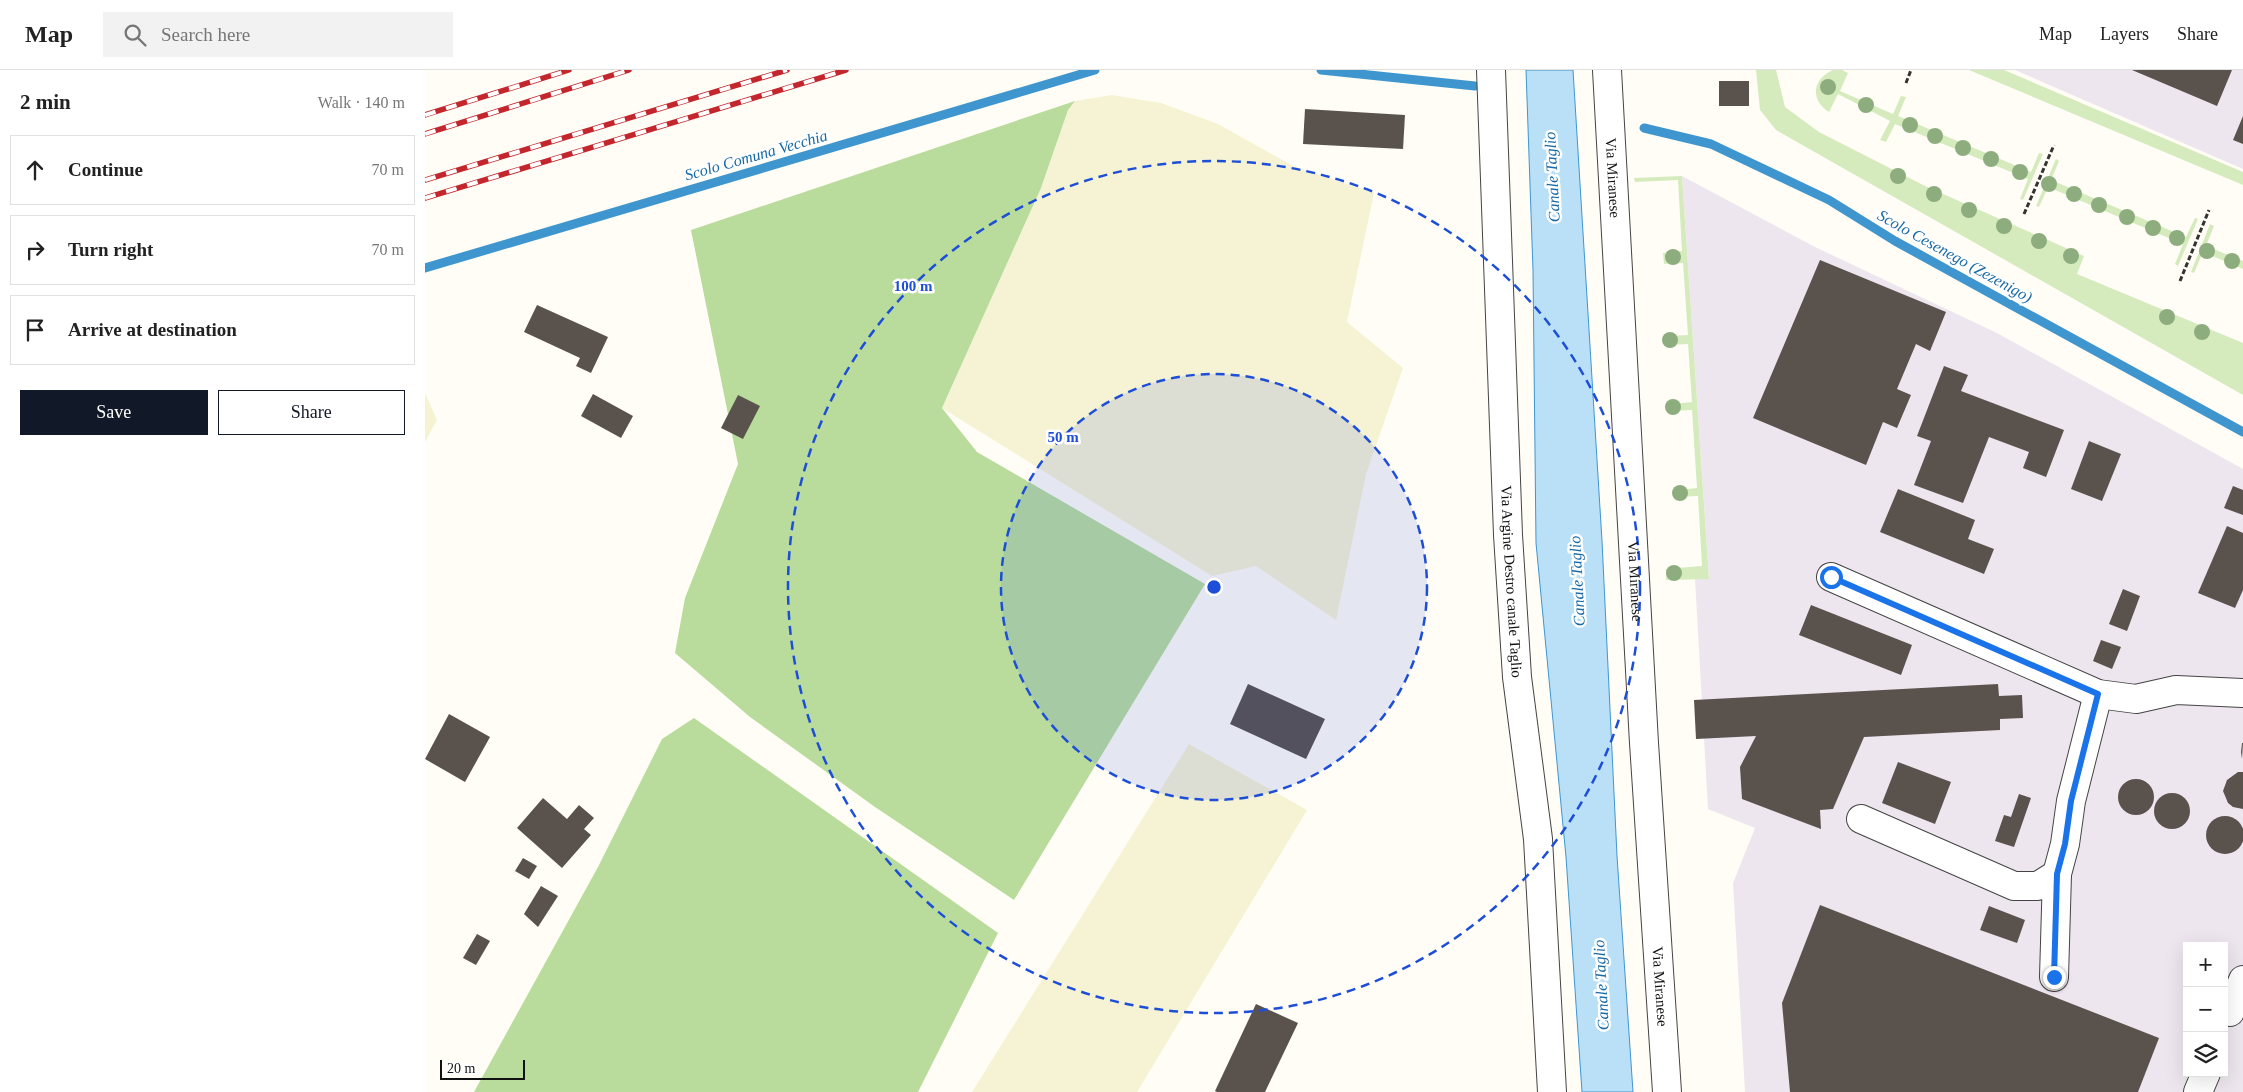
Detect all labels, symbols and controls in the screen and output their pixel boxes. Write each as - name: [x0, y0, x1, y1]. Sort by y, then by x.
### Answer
- search box: [103, 12, 453, 57]
- text: Map: [25, 21, 73, 47]
- icon: search: [121, 21, 149, 49]
- text: Search here: [161, 24, 250, 45]
- text: Map: [2039, 24, 2072, 44]
- text: Layers: [2100, 24, 2149, 44]
- text: Share: [2177, 24, 2218, 44]
- text: 2 min: [20, 90, 71, 114]
- text: Walk · 140 m: [318, 94, 405, 111]
- water label: Scolo Comuna Vecchia: [683, 126, 829, 184]
- water label: Canale Taglio: [1541, 131, 1564, 223]
- street label: Via Miranese: [1603, 137, 1623, 219]
- icon: ahead: [21, 156, 49, 184]
- text: Continue: [68, 159, 143, 180]
- text: 70 m: [372, 161, 404, 178]
- water label: Scolo Cesenego (Zezenigo): [1874, 206, 2035, 307]
- icon: right: [21, 236, 49, 264]
- text: Turn right: [68, 239, 153, 260]
- text: 70 m: [372, 241, 404, 258]
- text: 100 m: [894, 278, 933, 294]
- icon: arrive: [21, 316, 49, 344]
- text: Arrive at destination: [68, 319, 237, 340]
- button: Save: [20, 390, 208, 435]
- button: Share: [218, 390, 405, 435]
- text: 50 m: [1047, 429, 1079, 445]
- street label: Via Argine Destro canale Taglio: [1498, 485, 1525, 678]
- water label: Canale Taglio: [1566, 535, 1589, 627]
- street label: Via Miranese: [1625, 541, 1645, 622]
- route start: [1820, 566, 1843, 589]
- centre of rings: [1205, 578, 1223, 596]
- water label: Canale Taglio: [1590, 939, 1613, 1031]
- map controls: [2183, 942, 2228, 1077]
- button: +: [2183, 942, 2228, 987]
- street label: Via Miranese: [1649, 946, 1671, 1027]
- route end: [2043, 966, 2066, 989]
- button: −: [2183, 987, 2228, 1032]
- button: layers: [2183, 1032, 2228, 1077]
- scale bar: [440, 1057, 525, 1080]
- text: 20 m: [447, 1061, 475, 1076]

